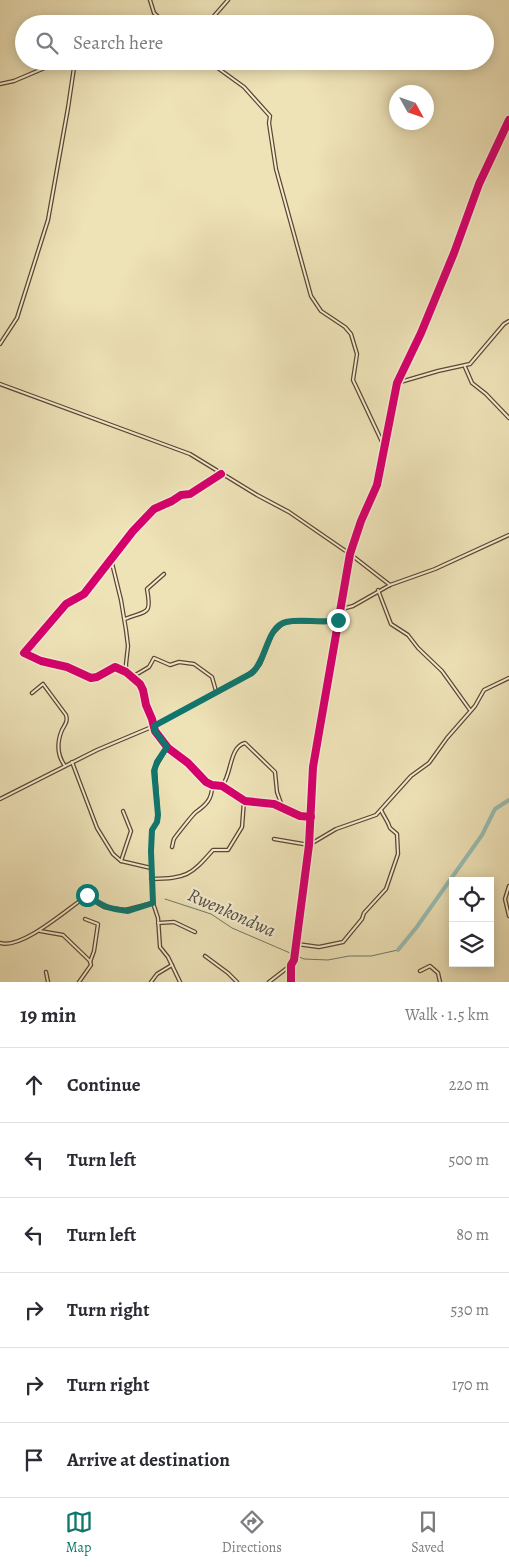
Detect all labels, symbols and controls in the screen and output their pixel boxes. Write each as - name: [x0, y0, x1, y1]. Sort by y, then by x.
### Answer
- search box: [15, 15, 494, 70]
- icon: search: [33, 29, 61, 57]
- text: Search here: [73, 30, 163, 56]
- north arrow: [389, 85, 434, 130]
- route end: [327, 609, 350, 632]
- map controls: [449, 877, 494, 967]
- button: locate: [449, 877, 494, 922]
- water label: Rwenkondwa: [184, 882, 280, 944]
- route start: [76, 884, 99, 907]
- button: layers: [449, 922, 494, 967]
- text: 19 min: [20, 1001, 76, 1029]
- text: Walk · 1.5 km: [405, 1004, 489, 1026]
- icon: ahead: [20, 1071, 48, 1099]
- text: Continue: [67, 1072, 141, 1098]
- text: 220 m: [449, 1074, 489, 1096]
- icon: left: [20, 1146, 48, 1174]
- text: Turn left: [67, 1147, 136, 1173]
- text: 500 m: [449, 1149, 489, 1171]
- icon: left: [20, 1221, 48, 1249]
- text: Turn left: [67, 1222, 136, 1248]
- text: 80 m: [456, 1224, 489, 1246]
- icon: right: [20, 1296, 48, 1324]
- text: Turn right: [67, 1297, 149, 1323]
- text: 530 m: [450, 1299, 489, 1321]
- icon: right: [20, 1371, 48, 1399]
- text: Turn right: [67, 1372, 149, 1398]
- text: 170 m: [452, 1374, 489, 1396]
- icon: arrive: [20, 1446, 48, 1474]
- text: Arrive at destination: [67, 1447, 230, 1473]
- tab: Map: [65, 1508, 93, 1557]
- tab: Directions: [222, 1508, 282, 1557]
- tab: Saved: [411, 1508, 444, 1557]

